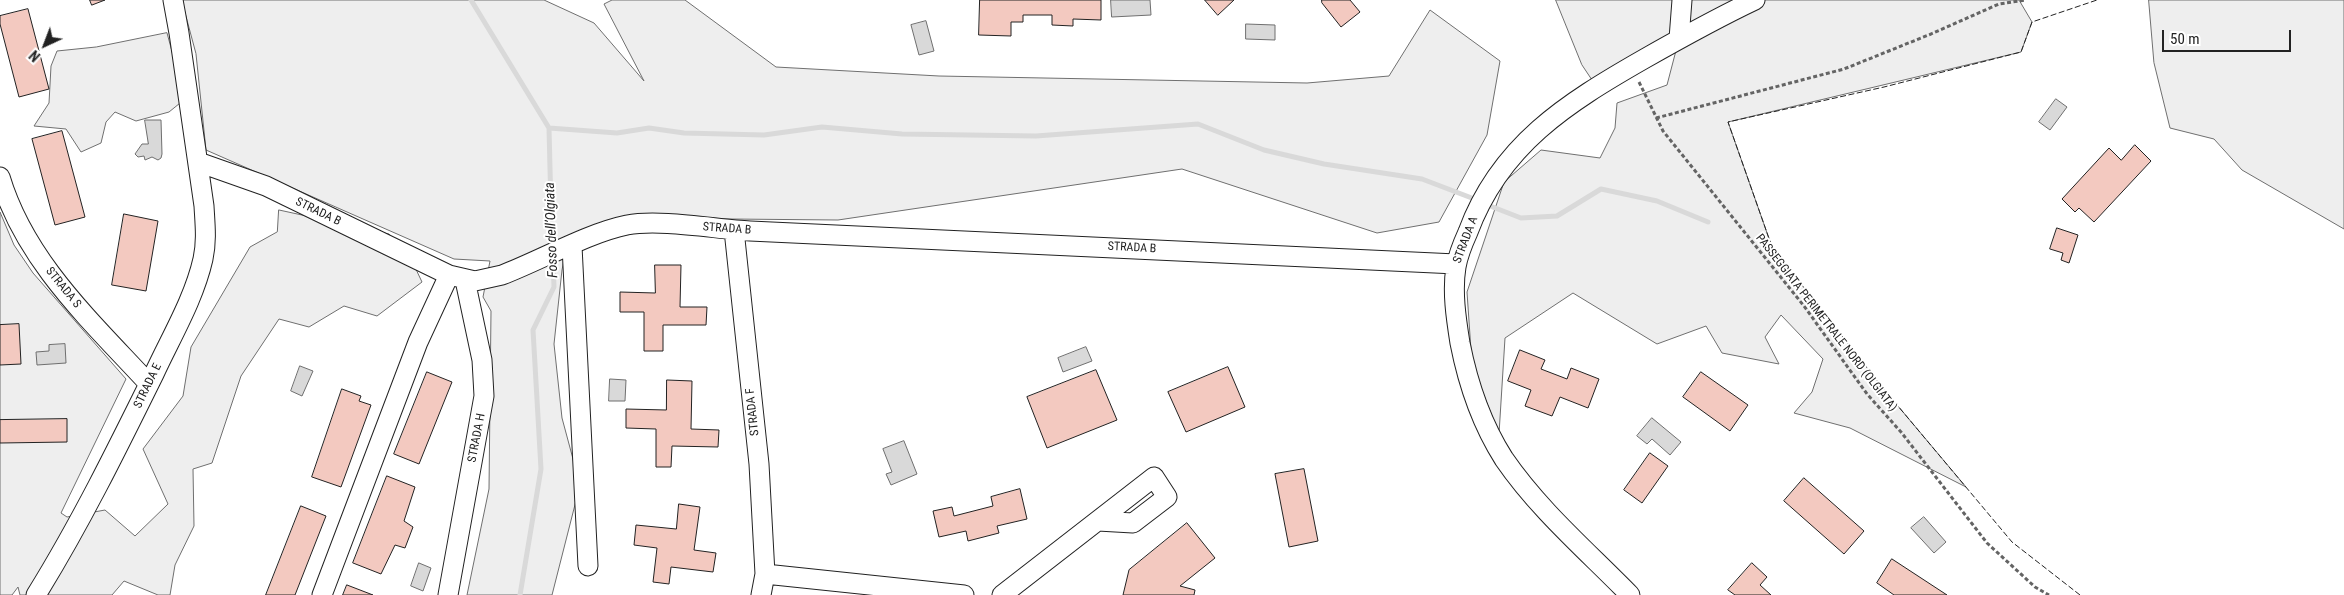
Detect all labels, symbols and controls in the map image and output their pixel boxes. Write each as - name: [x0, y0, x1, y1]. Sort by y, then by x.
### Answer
- north arrow: [20, 20, 70, 70]
- scale bar: [2164, 20, 2293, 52]
- text: 50 m: [2170, 30, 2200, 48]
- text: N: [26, 47, 43, 65]
- water label: Fosso dell’Olgiata: [542, 182, 562, 278]
- street label: STRADA B: [293, 195, 343, 229]
- street label: STRADA A: [1450, 215, 1482, 265]
- street label: STRADA B: [702, 220, 752, 238]
- street label: PASSEGGIATA PERIMETRALE NORD (OLGIATA): [1752, 231, 1900, 415]
- street label: STRADA B: [1107, 240, 1157, 256]
- street label: STRADA S: [42, 265, 84, 311]
- street label: STRADA E: [131, 361, 165, 411]
- street label: STRADA F: [743, 387, 763, 437]
- street label: STRADA H: [465, 412, 489, 464]

